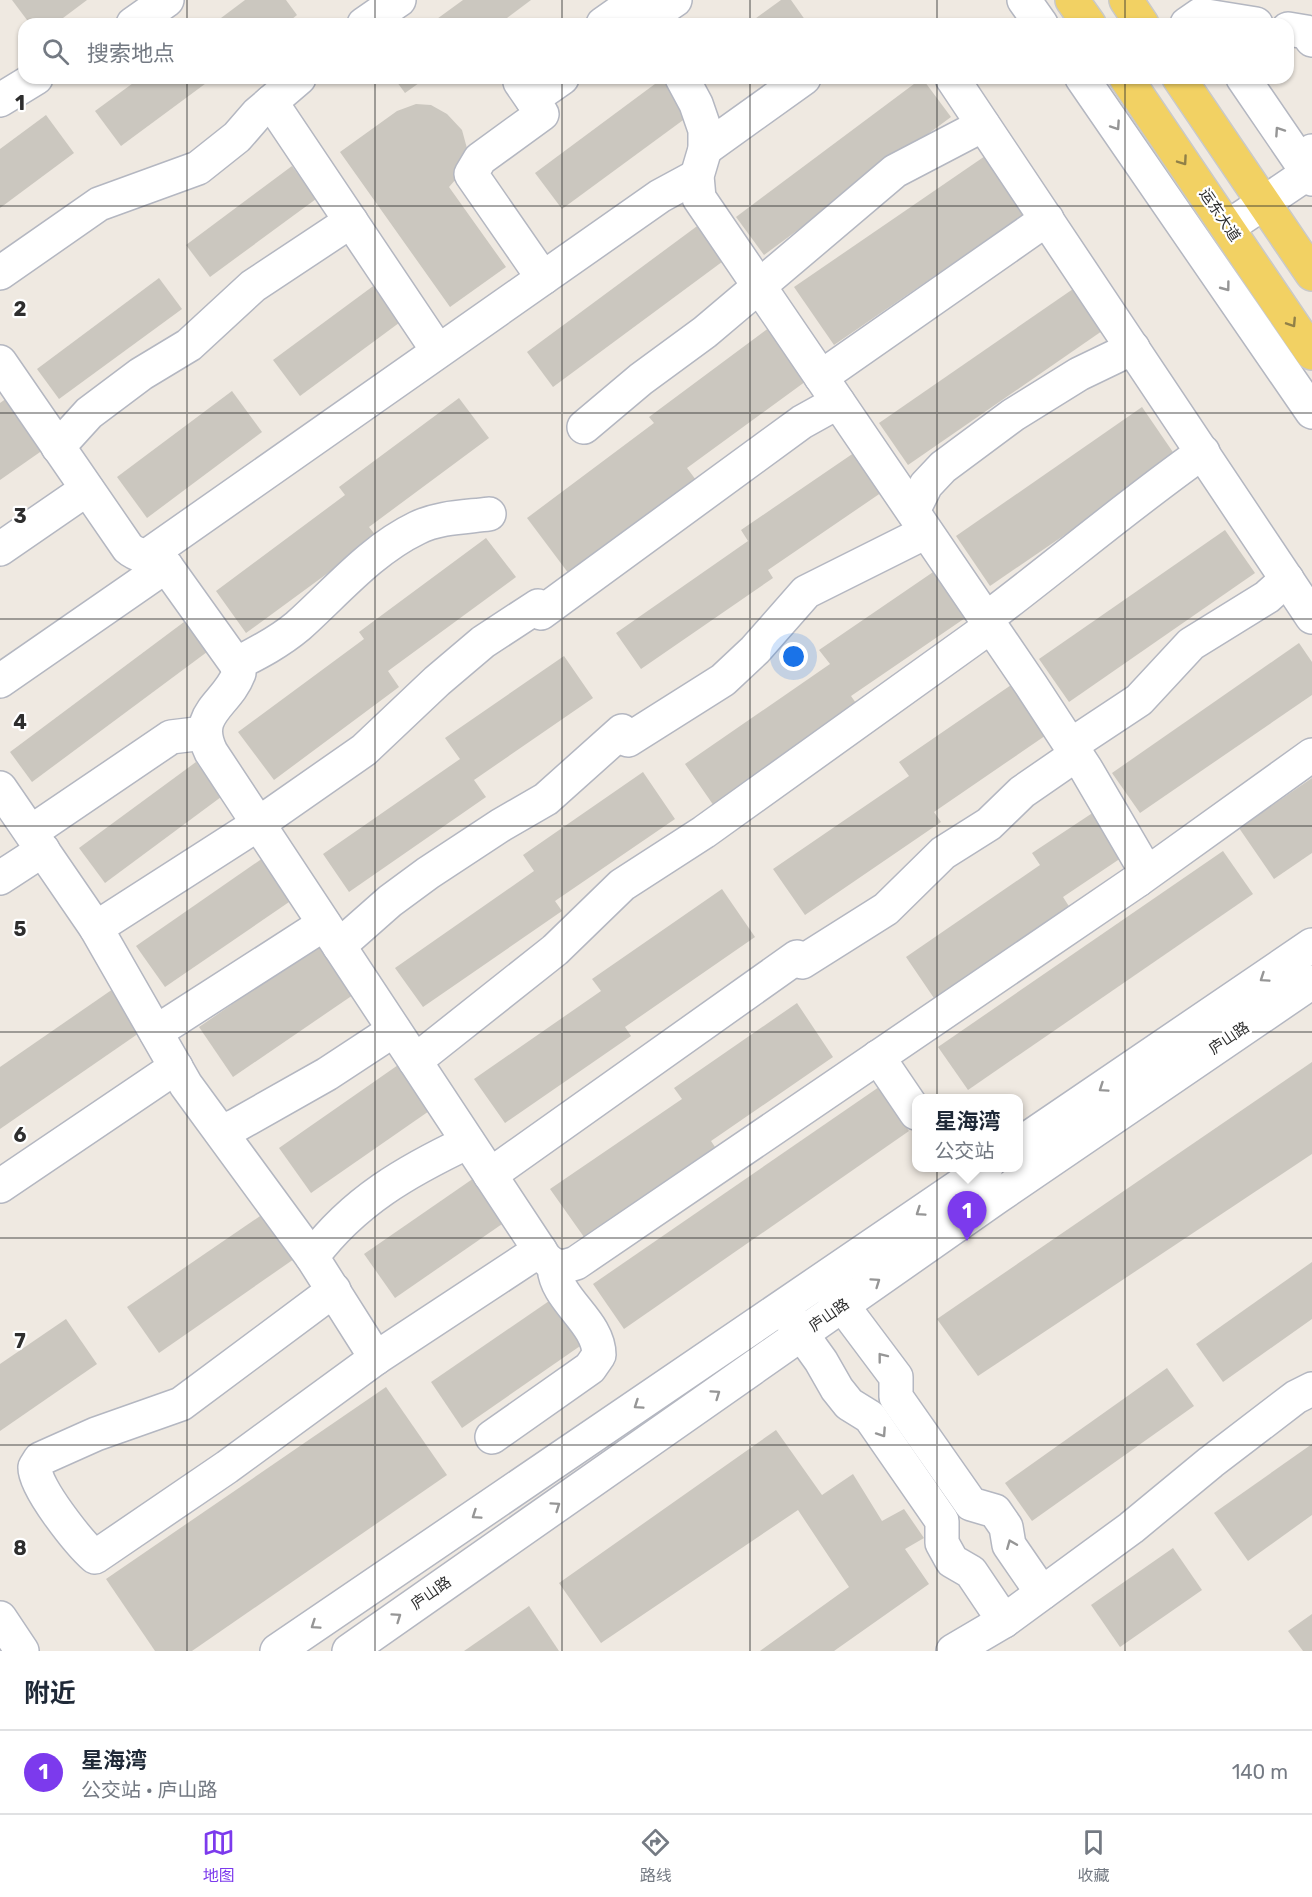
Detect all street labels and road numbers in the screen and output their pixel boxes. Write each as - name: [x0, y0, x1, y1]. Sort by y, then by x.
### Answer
- street label: 运东大道: [1196, 185, 1244, 245]
- street label: 庐山路: [1205, 1018, 1253, 1058]
- street label: 庐山路: [805, 1295, 853, 1335]
- street label: 庐山路: [407, 1573, 455, 1613]

